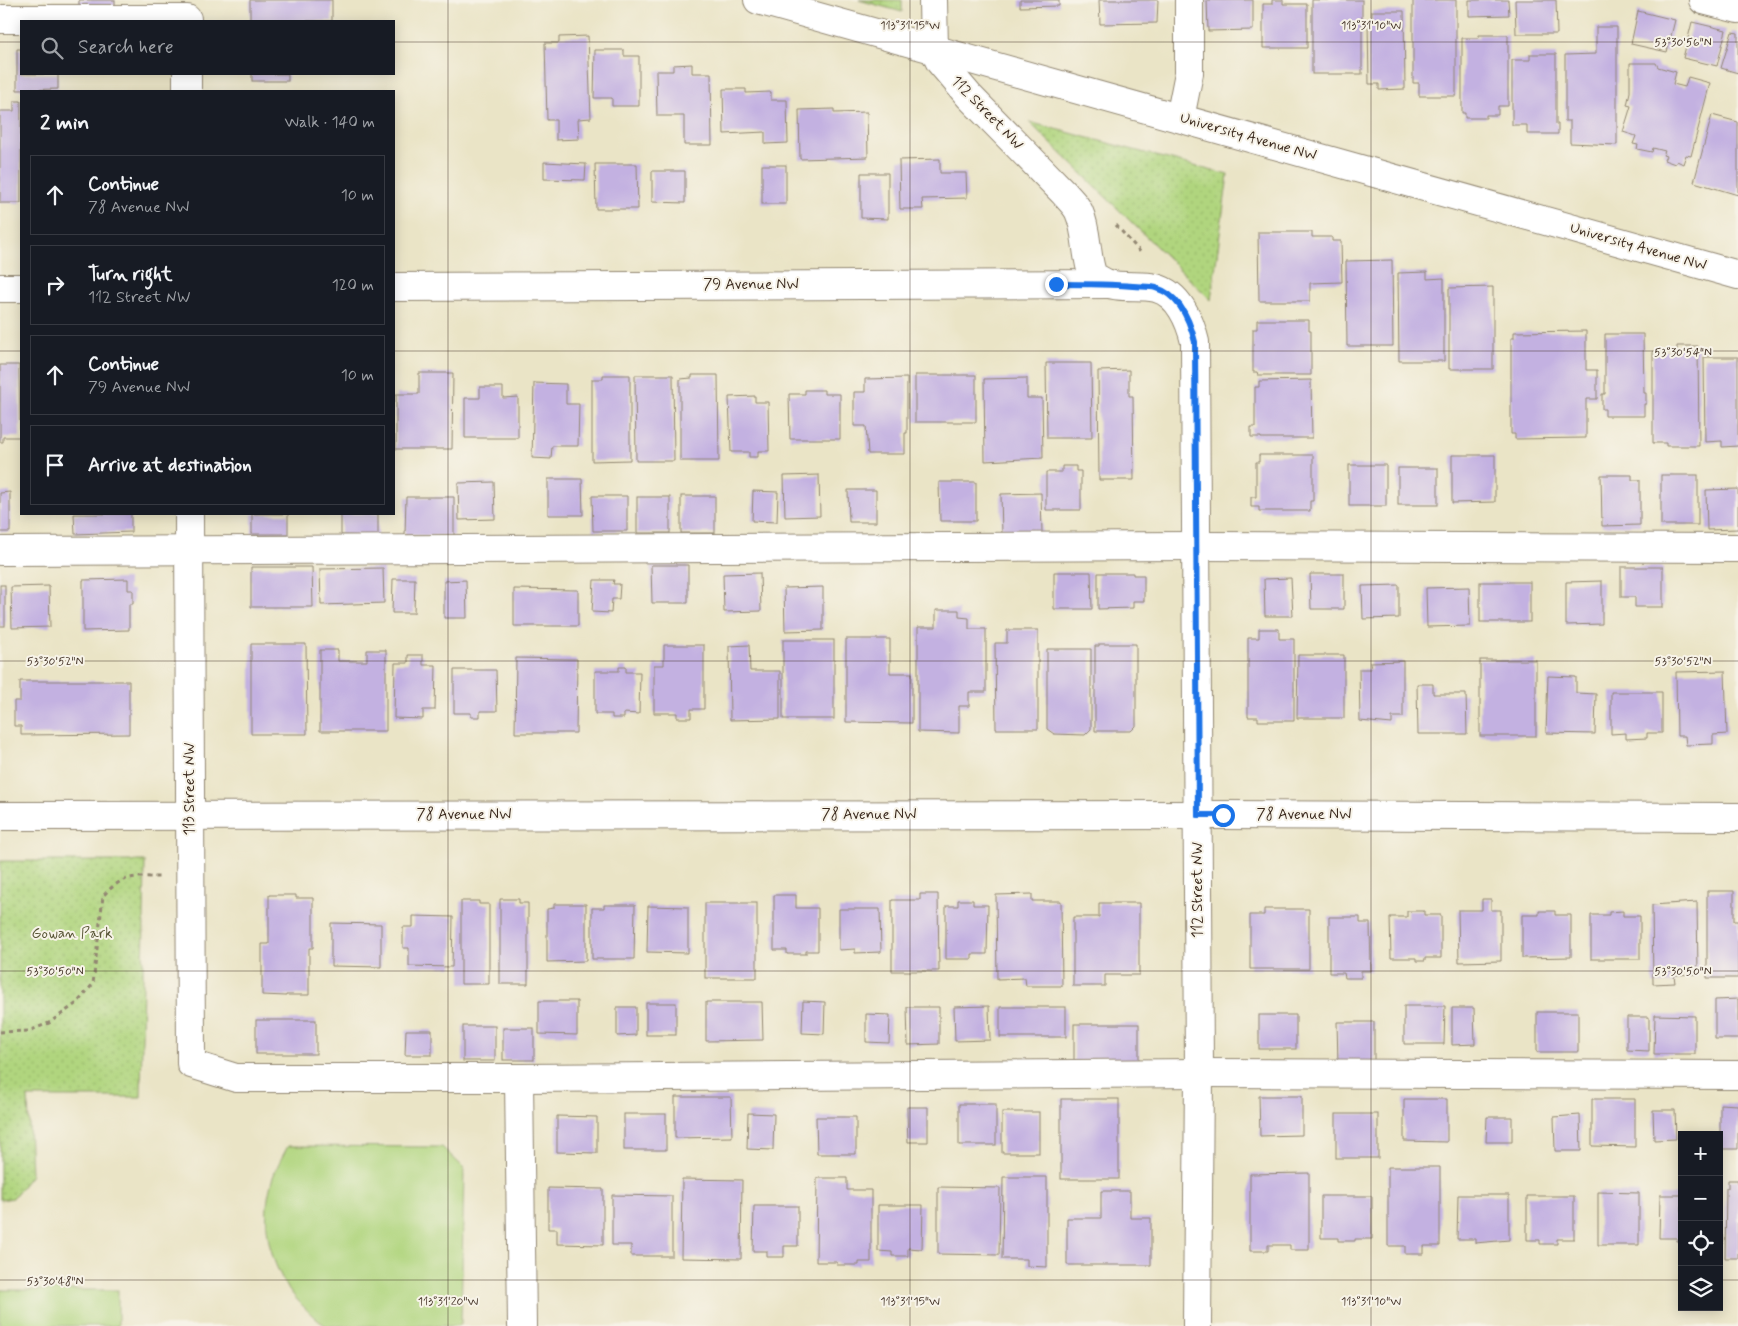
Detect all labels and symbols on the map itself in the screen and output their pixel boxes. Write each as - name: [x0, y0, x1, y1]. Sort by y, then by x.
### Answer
- text: 113°31'15"W: [880, 18, 940, 34]
- text: 113°31'10"W: [1341, 18, 1401, 34]
- text: 53°30'56"N: [1654, 35, 1712, 51]
- street label: 112 Street NW: [946, 72, 1028, 155]
- street label: University Avenue NW: [1178, 108, 1319, 166]
- street label: University Avenue NW: [1568, 218, 1709, 276]
- route end: [1045, 273, 1068, 296]
- street label: 79 Avenue NW: [703, 275, 799, 295]
- text: 53°30'54"N: [1654, 345, 1712, 361]
- text: 53°30'52"N: [26, 654, 84, 670]
- text: 53°30'52"N: [1654, 654, 1712, 670]
- street label: 113 Street NW: [180, 742, 200, 836]
- route start: [1212, 804, 1235, 827]
- street label: 78 Avenue NW: [417, 805, 512, 825]
- street label: 78 Avenue NW: [822, 805, 917, 825]
- street label: 78 Avenue NW: [1257, 805, 1352, 825]
- street label: 112 Street NW: [1188, 842, 1208, 938]
- park label: Gowan Park: [32, 924, 112, 944]
- text: 53°30'50"N: [26, 964, 84, 980]
- text: 53°30'50"N: [1654, 964, 1712, 980]
- text: 53°30'48"N: [26, 1274, 84, 1290]
- text: 113°31'20"W: [418, 1294, 478, 1310]
- text: 113°31'15"W: [880, 1294, 940, 1310]
- text: 113°31'10"W: [1341, 1294, 1401, 1310]

